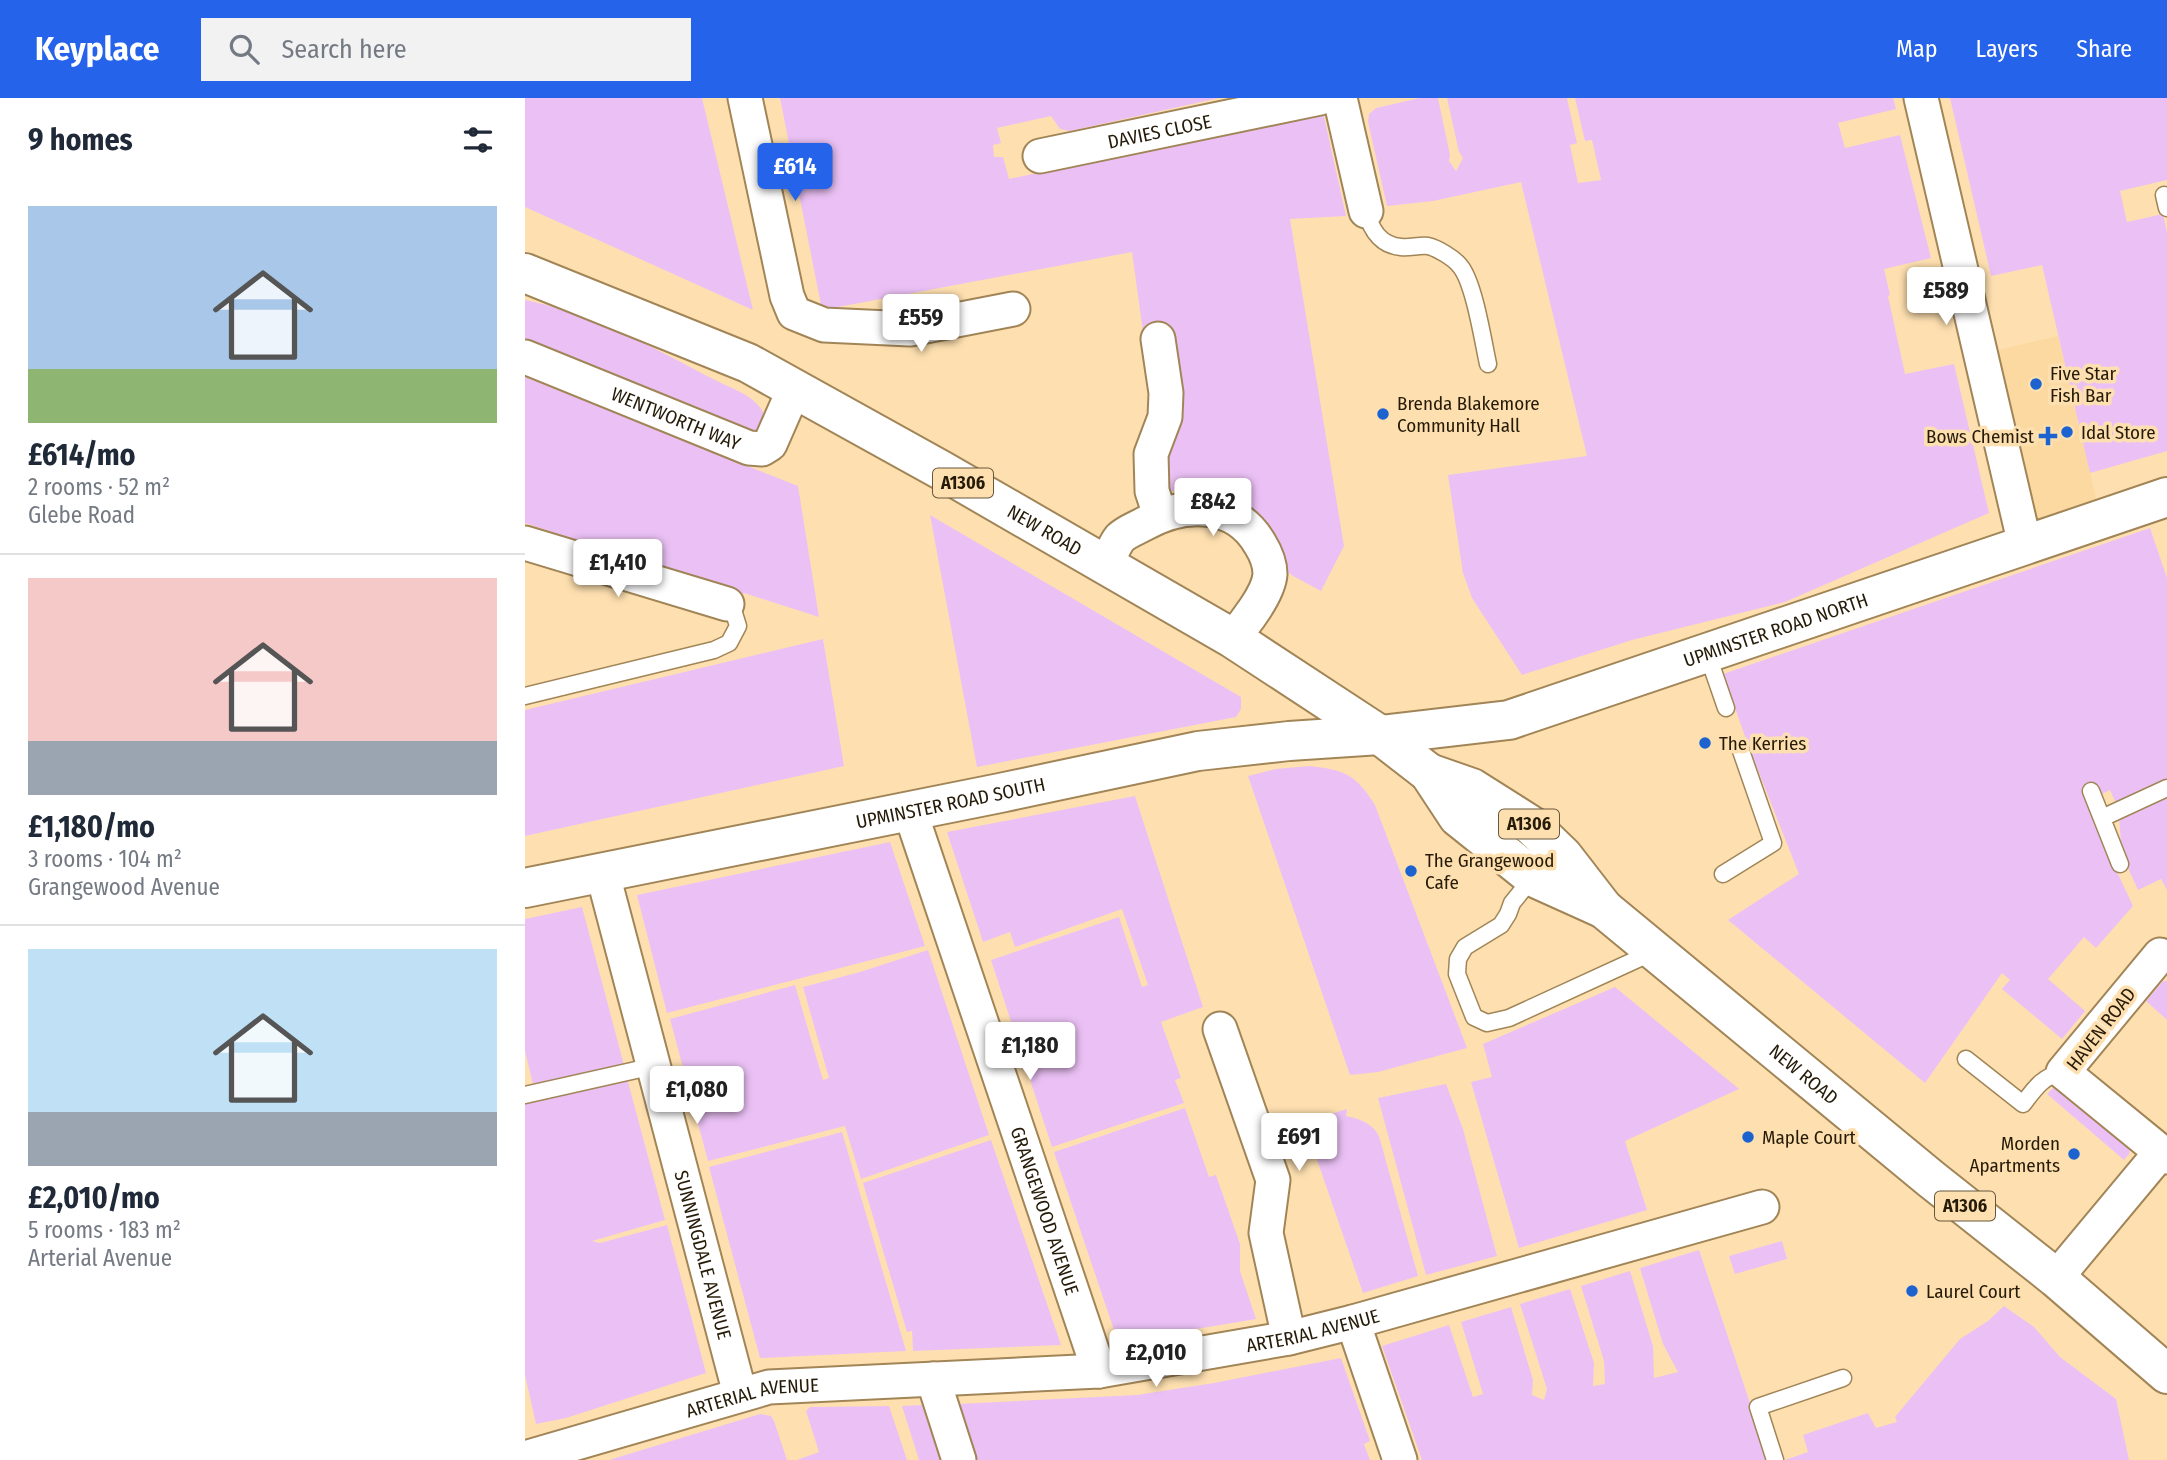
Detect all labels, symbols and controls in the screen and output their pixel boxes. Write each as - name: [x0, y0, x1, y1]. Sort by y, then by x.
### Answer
- search box: [201, 18, 691, 81]
- text: Keyplace: [35, 29, 159, 69]
- icon: search: [225, 30, 263, 68]
- text: Search here: [281, 34, 407, 65]
- text: Map: [1896, 35, 1938, 63]
- text: Layers: [1976, 35, 2038, 63]
- text: Share: [2076, 35, 2132, 63]
- street label: DAVIES CLOSE: [1106, 109, 1213, 153]
- icon: filters: [459, 121, 497, 159]
- text: 9 homes: [28, 122, 133, 158]
- pin: £614: [754, 144, 836, 203]
- text: £614: [773, 152, 817, 180]
- icon: home: [200, 252, 326, 378]
- pin: £589: [1905, 268, 1987, 327]
- text: £589: [1923, 276, 1969, 304]
- pin: £559: [880, 294, 962, 354]
- text: £559: [899, 303, 943, 331]
- place label: Five Star Fish Bar: [2050, 362, 2117, 407]
- marker: Five Star Fish Bar: [2028, 376, 2044, 392]
- street label: WENTWORTH WAY: [608, 382, 744, 455]
- place label: Brenda Blakemore Community Hall: [1397, 392, 1540, 437]
- marker: Brenda Blakemore Community Hall: [1375, 406, 1391, 422]
- place label: Idal Store: [2081, 421, 2156, 444]
- marker: Idal Store: [2059, 424, 2075, 440]
- place label: Bows Chemist: [1926, 425, 2035, 448]
- marker: Bows Chemist: [2040, 428, 2056, 444]
- text: £614/mo: [28, 437, 136, 473]
- road number: A1306: [933, 468, 993, 498]
- text: 2 rooms · 52 m²: [28, 473, 170, 501]
- pin: £842: [1172, 478, 1254, 538]
- text: £842: [1190, 487, 1236, 515]
- street label: NEW ROAD: [1003, 499, 1086, 560]
- text: Glebe Road: [28, 501, 135, 529]
- pin: £1,410: [561, 540, 675, 599]
- text: £1,410: [589, 548, 647, 576]
- street label: UPMINSTER ROAD NORTH: [1680, 588, 1871, 672]
- icon: home: [200, 624, 326, 750]
- place label: The Kerries: [1719, 732, 1806, 755]
- marker: The Kerries: [1697, 735, 1713, 751]
- street label: UPMINSTER ROAD SOUTH: [854, 772, 1047, 833]
- text: £1,180/mo: [28, 809, 155, 845]
- road number: A1306: [1499, 810, 1559, 838]
- text: 3 rooms · 104 m²: [28, 845, 182, 873]
- place label: The Grangewood Cafe: [1425, 849, 1555, 894]
- marker: The Grangewood Cafe: [1403, 863, 1419, 879]
- text: Grangewood Avenue: [28, 873, 220, 901]
- street label: HAVEN ROAD: [2062, 983, 2140, 1075]
- icon: home: [200, 995, 326, 1121]
- pin: £1,180: [973, 1023, 1087, 1082]
- text: £1,180: [1001, 1031, 1059, 1059]
- street label: NEW ROAD: [1765, 1039, 1843, 1109]
- pin: £1,080: [640, 1066, 754, 1126]
- text: £1,080: [666, 1075, 728, 1103]
- pin: £691: [1258, 1114, 1340, 1173]
- text: £691: [1277, 1122, 1321, 1150]
- street label: GRANGEWOOD AVENUE: [1006, 1124, 1084, 1298]
- place label: Maple Court: [1762, 1126, 1857, 1149]
- marker: Maple Court: [1740, 1129, 1756, 1145]
- place label: Morden Apartments: [1970, 1132, 2060, 1177]
- marker: Morden Apartments: [2066, 1146, 2082, 1162]
- street label: SUNNINGDALE AVENUE: [670, 1168, 737, 1342]
- text: £2,010/mo: [28, 1180, 160, 1216]
- road number: A1306: [1935, 1191, 1995, 1220]
- text: 5 rooms · 183 m²: [28, 1216, 181, 1244]
- text: Arterial Avenue: [28, 1244, 172, 1272]
- place label: Laurel Court: [1926, 1280, 2021, 1303]
- marker: Laurel Court: [1904, 1283, 1920, 1299]
- street label: ARTERIAL AVENUE: [1244, 1304, 1382, 1357]
- pin: £2,010: [1099, 1330, 1213, 1389]
- text: £2,010: [1125, 1338, 1187, 1366]
- street label: ARTERIAL AVENUE: [683, 1373, 819, 1422]

